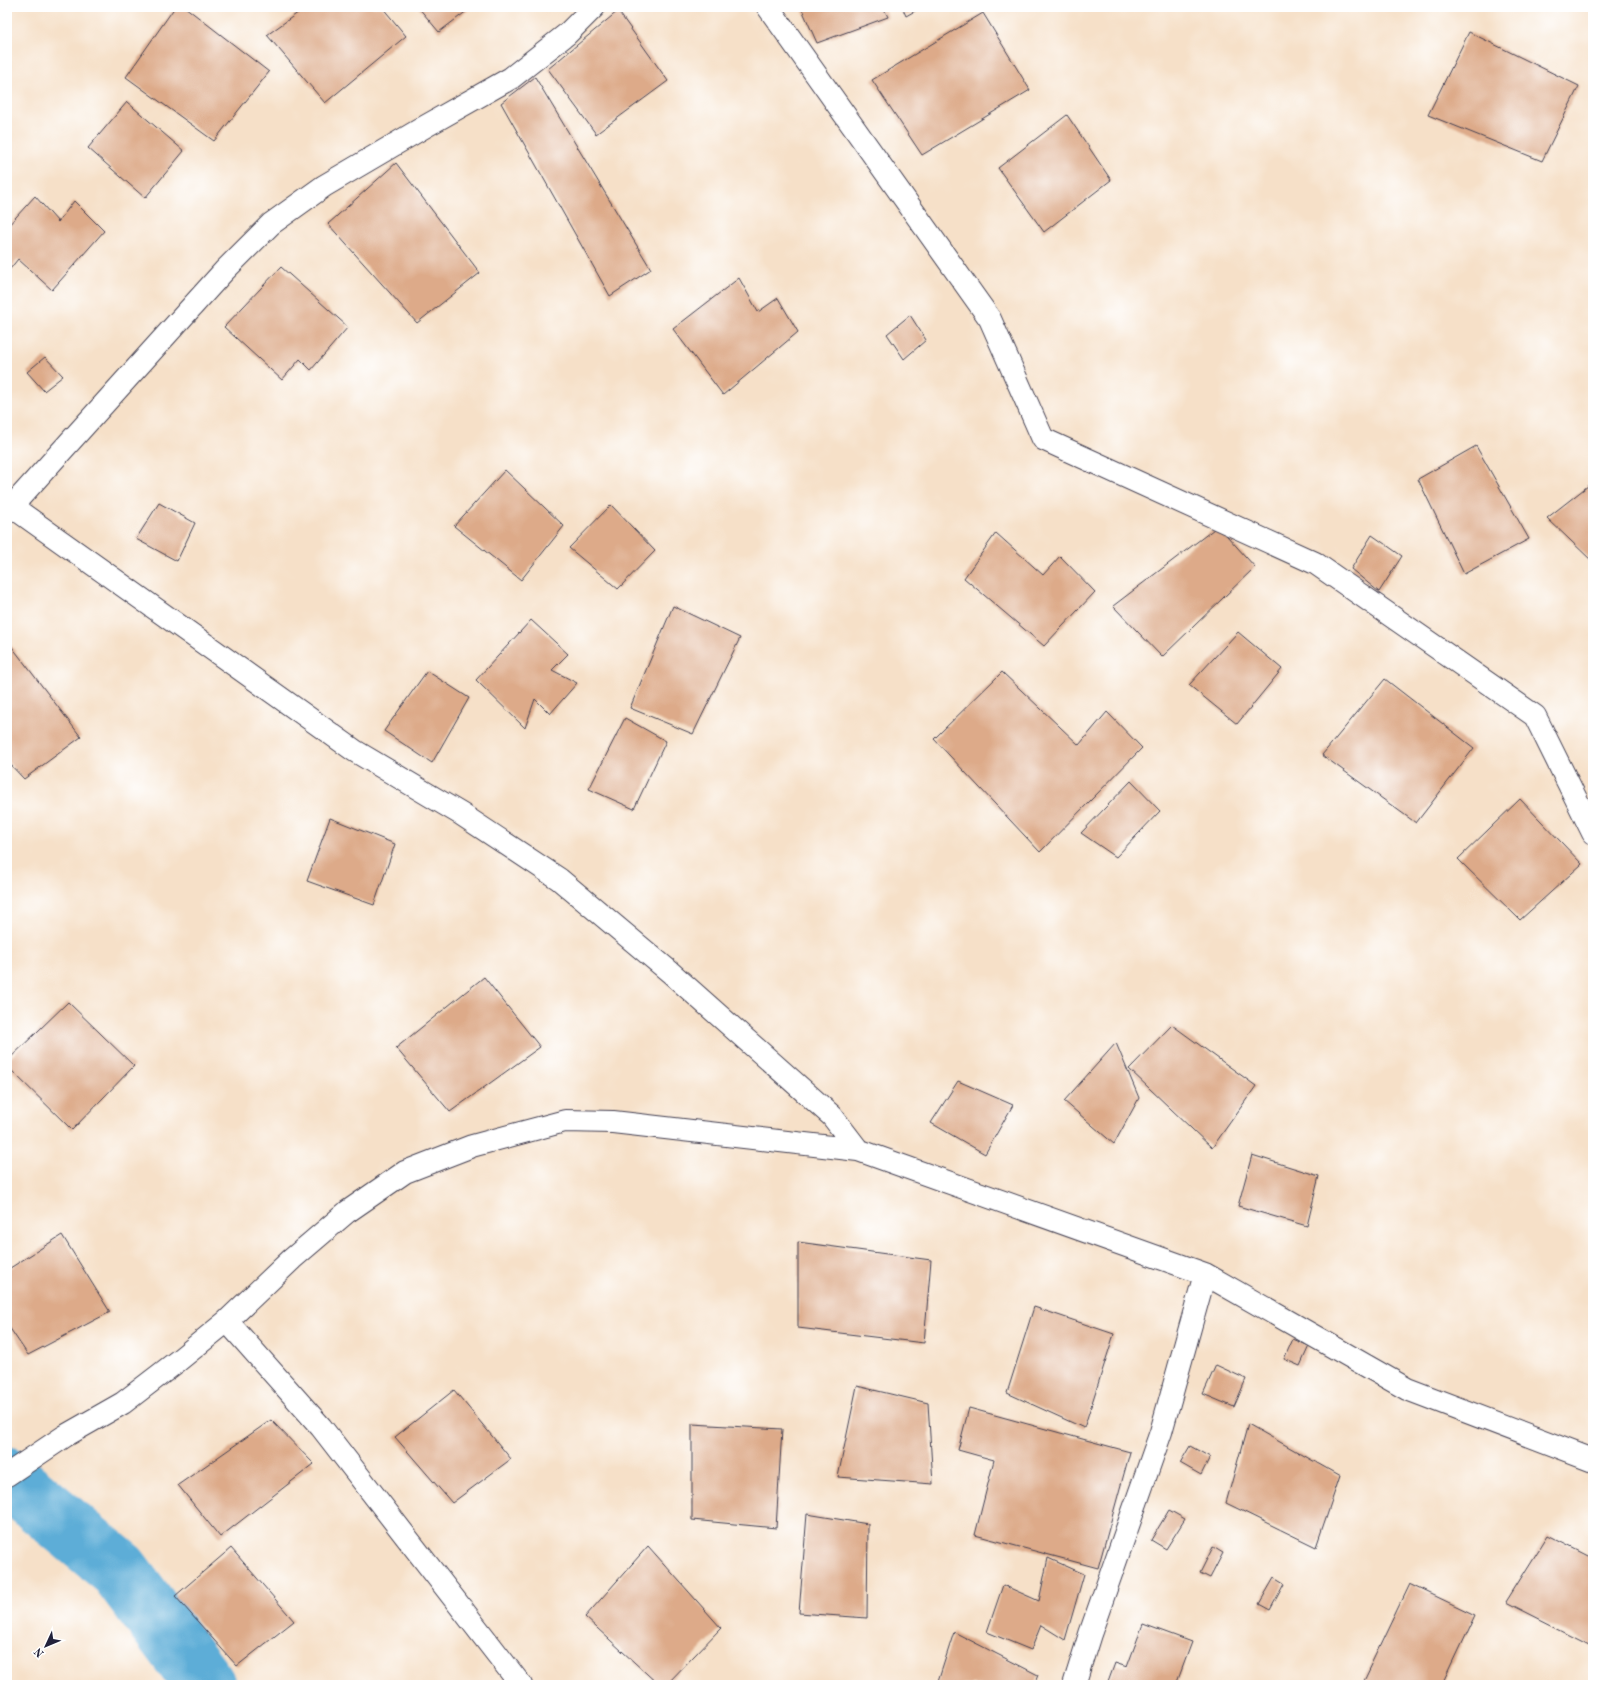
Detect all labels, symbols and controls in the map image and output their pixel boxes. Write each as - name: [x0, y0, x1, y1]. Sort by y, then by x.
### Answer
- north arrow: [26, 1626, 66, 1666]
- text: N: [33, 1645, 47, 1659]

